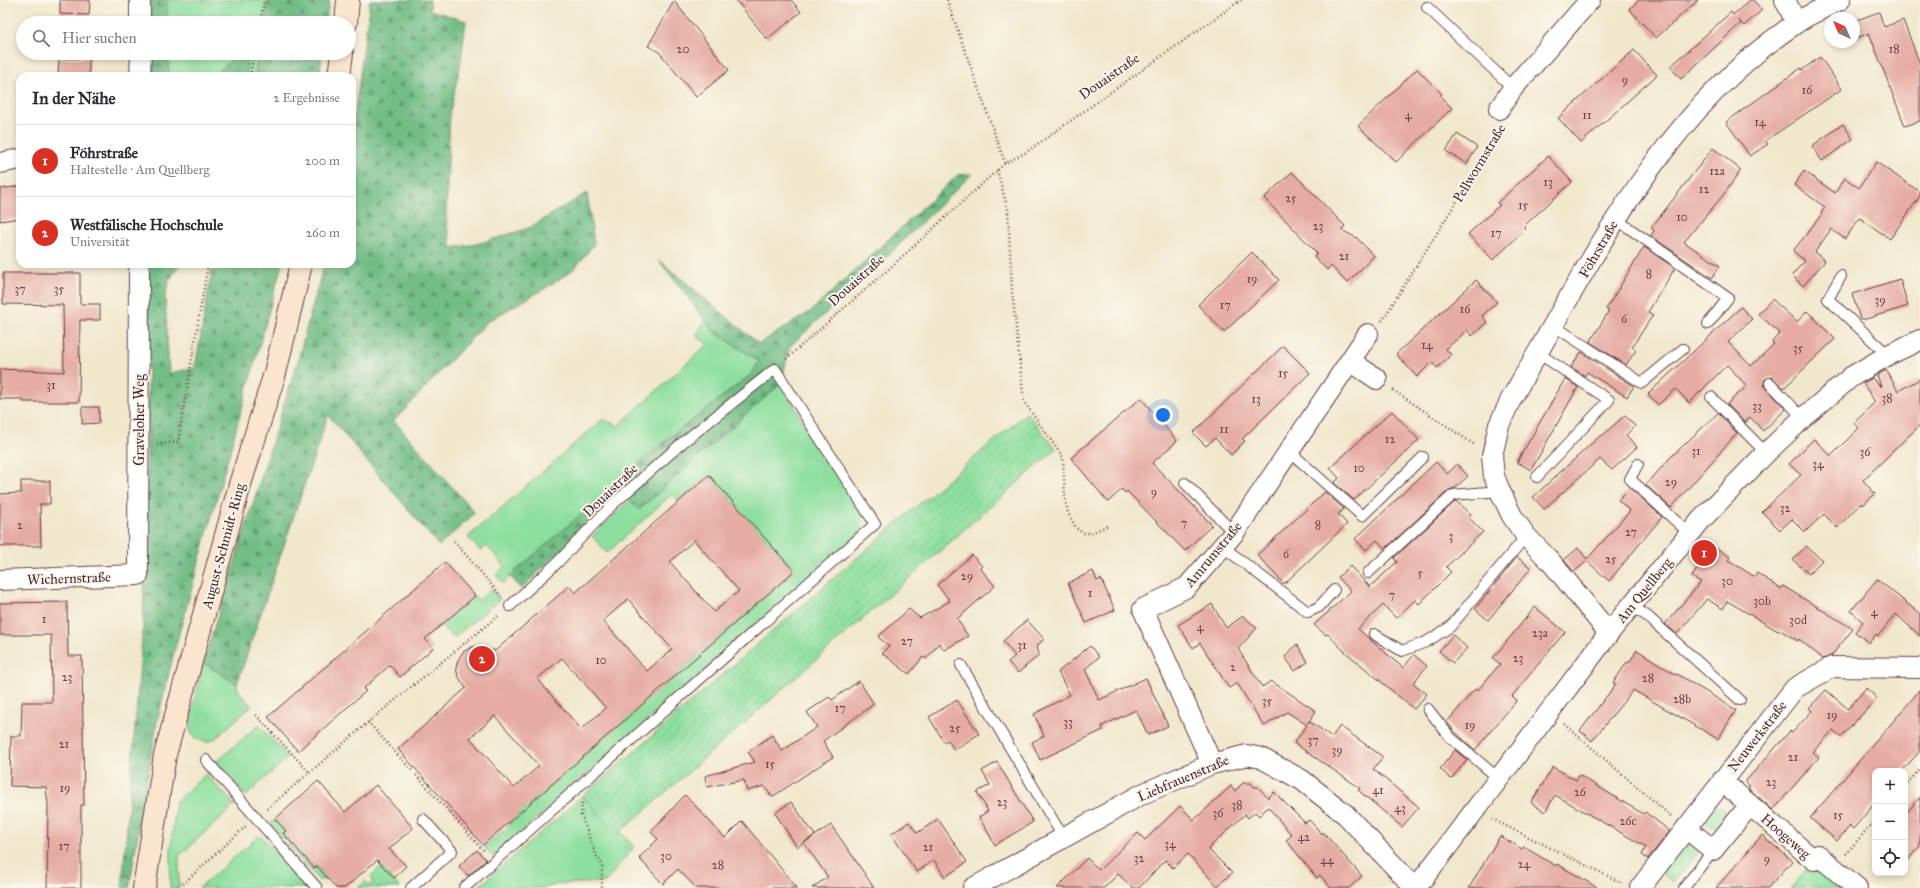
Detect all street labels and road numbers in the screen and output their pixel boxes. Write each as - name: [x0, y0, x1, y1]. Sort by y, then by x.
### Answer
- street label: Douaistraße: [1076, 49, 1143, 103]
- street label: Pellwormstraße: [1449, 121, 1510, 206]
- street label: Föhrstraße: [1575, 217, 1622, 281]
- street label: Douaistraße: [825, 251, 888, 310]
- street label: Graveloher Weg: [131, 374, 148, 466]
- street label: Douaistraße: [579, 460, 641, 521]
- street label: August-Schmidt-Ring: [198, 481, 249, 612]
- street label: Amrumstraße: [1180, 518, 1246, 591]
- street label: Am Quellberg: [1612, 554, 1676, 627]
- street label: Wichernstraße: [27, 569, 111, 588]
- street label: Neuwerkstraße: [1724, 697, 1791, 775]
- street label: Liebfrauenstraße: [1135, 751, 1232, 805]
- street label: Hoogeweg: [1757, 810, 1814, 863]

